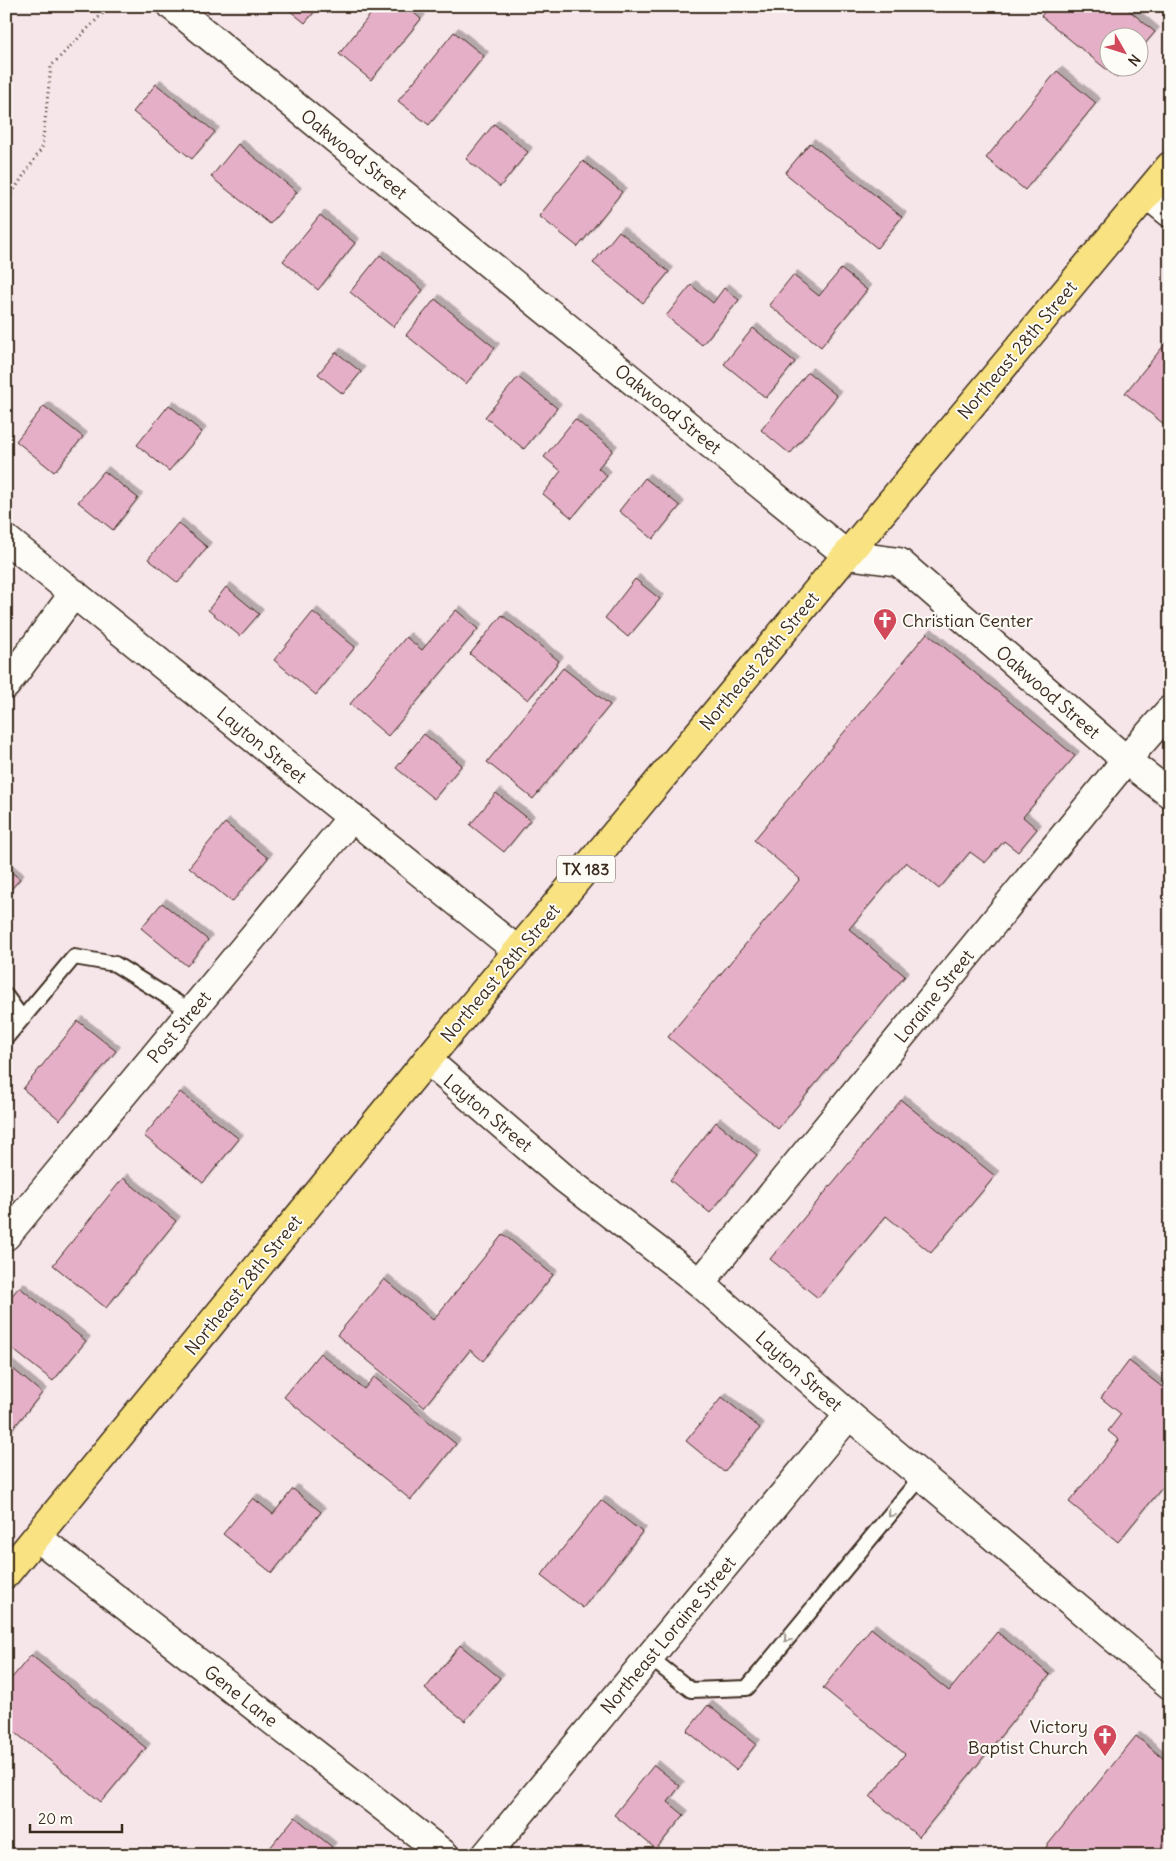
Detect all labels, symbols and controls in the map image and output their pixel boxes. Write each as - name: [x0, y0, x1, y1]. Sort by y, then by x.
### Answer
- north arrow: [1098, 28, 1148, 78]
- text: N: [1124, 51, 1144, 70]
- street label: Oakwood Street: [296, 104, 412, 204]
- street label: Northeast 28th Street: [952, 276, 1082, 424]
- street label: Oakwood Street: [610, 359, 726, 459]
- street label: Northeast 28th Street: [694, 587, 824, 735]
- church icon: Christian Center: [872, 607, 898, 641]
- place label: Christian Center: [902, 609, 1034, 632]
- street label: Oakwood Street: [991, 640, 1105, 744]
- street label: Layton Street: [212, 702, 312, 788]
- road number: TX 183: [557, 856, 615, 882]
- street label: Northeast 28th Street: [435, 899, 565, 1047]
- street label: Loraine Street: [889, 945, 979, 1047]
- street label: Post Street: [142, 986, 216, 1068]
- street label: Layton Street: [439, 1069, 537, 1157]
- street label: Northeast 28th Street: [179, 1210, 307, 1360]
- street label: Layton Street: [751, 1326, 847, 1416]
- one-way arrow: [888, 1508, 896, 1517]
- street label: Northeast Loraine Street: [595, 1552, 741, 1718]
- one-way arrow: [784, 1634, 793, 1643]
- street label: Gene Lane: [200, 1660, 282, 1732]
- place label: Victory Baptist Church: [968, 1715, 1088, 1759]
- church icon: Victory Baptist Church: [1092, 1723, 1118, 1757]
- scale bar: [30, 1801, 122, 1833]
- text: 20 m: [38, 1809, 73, 1828]

